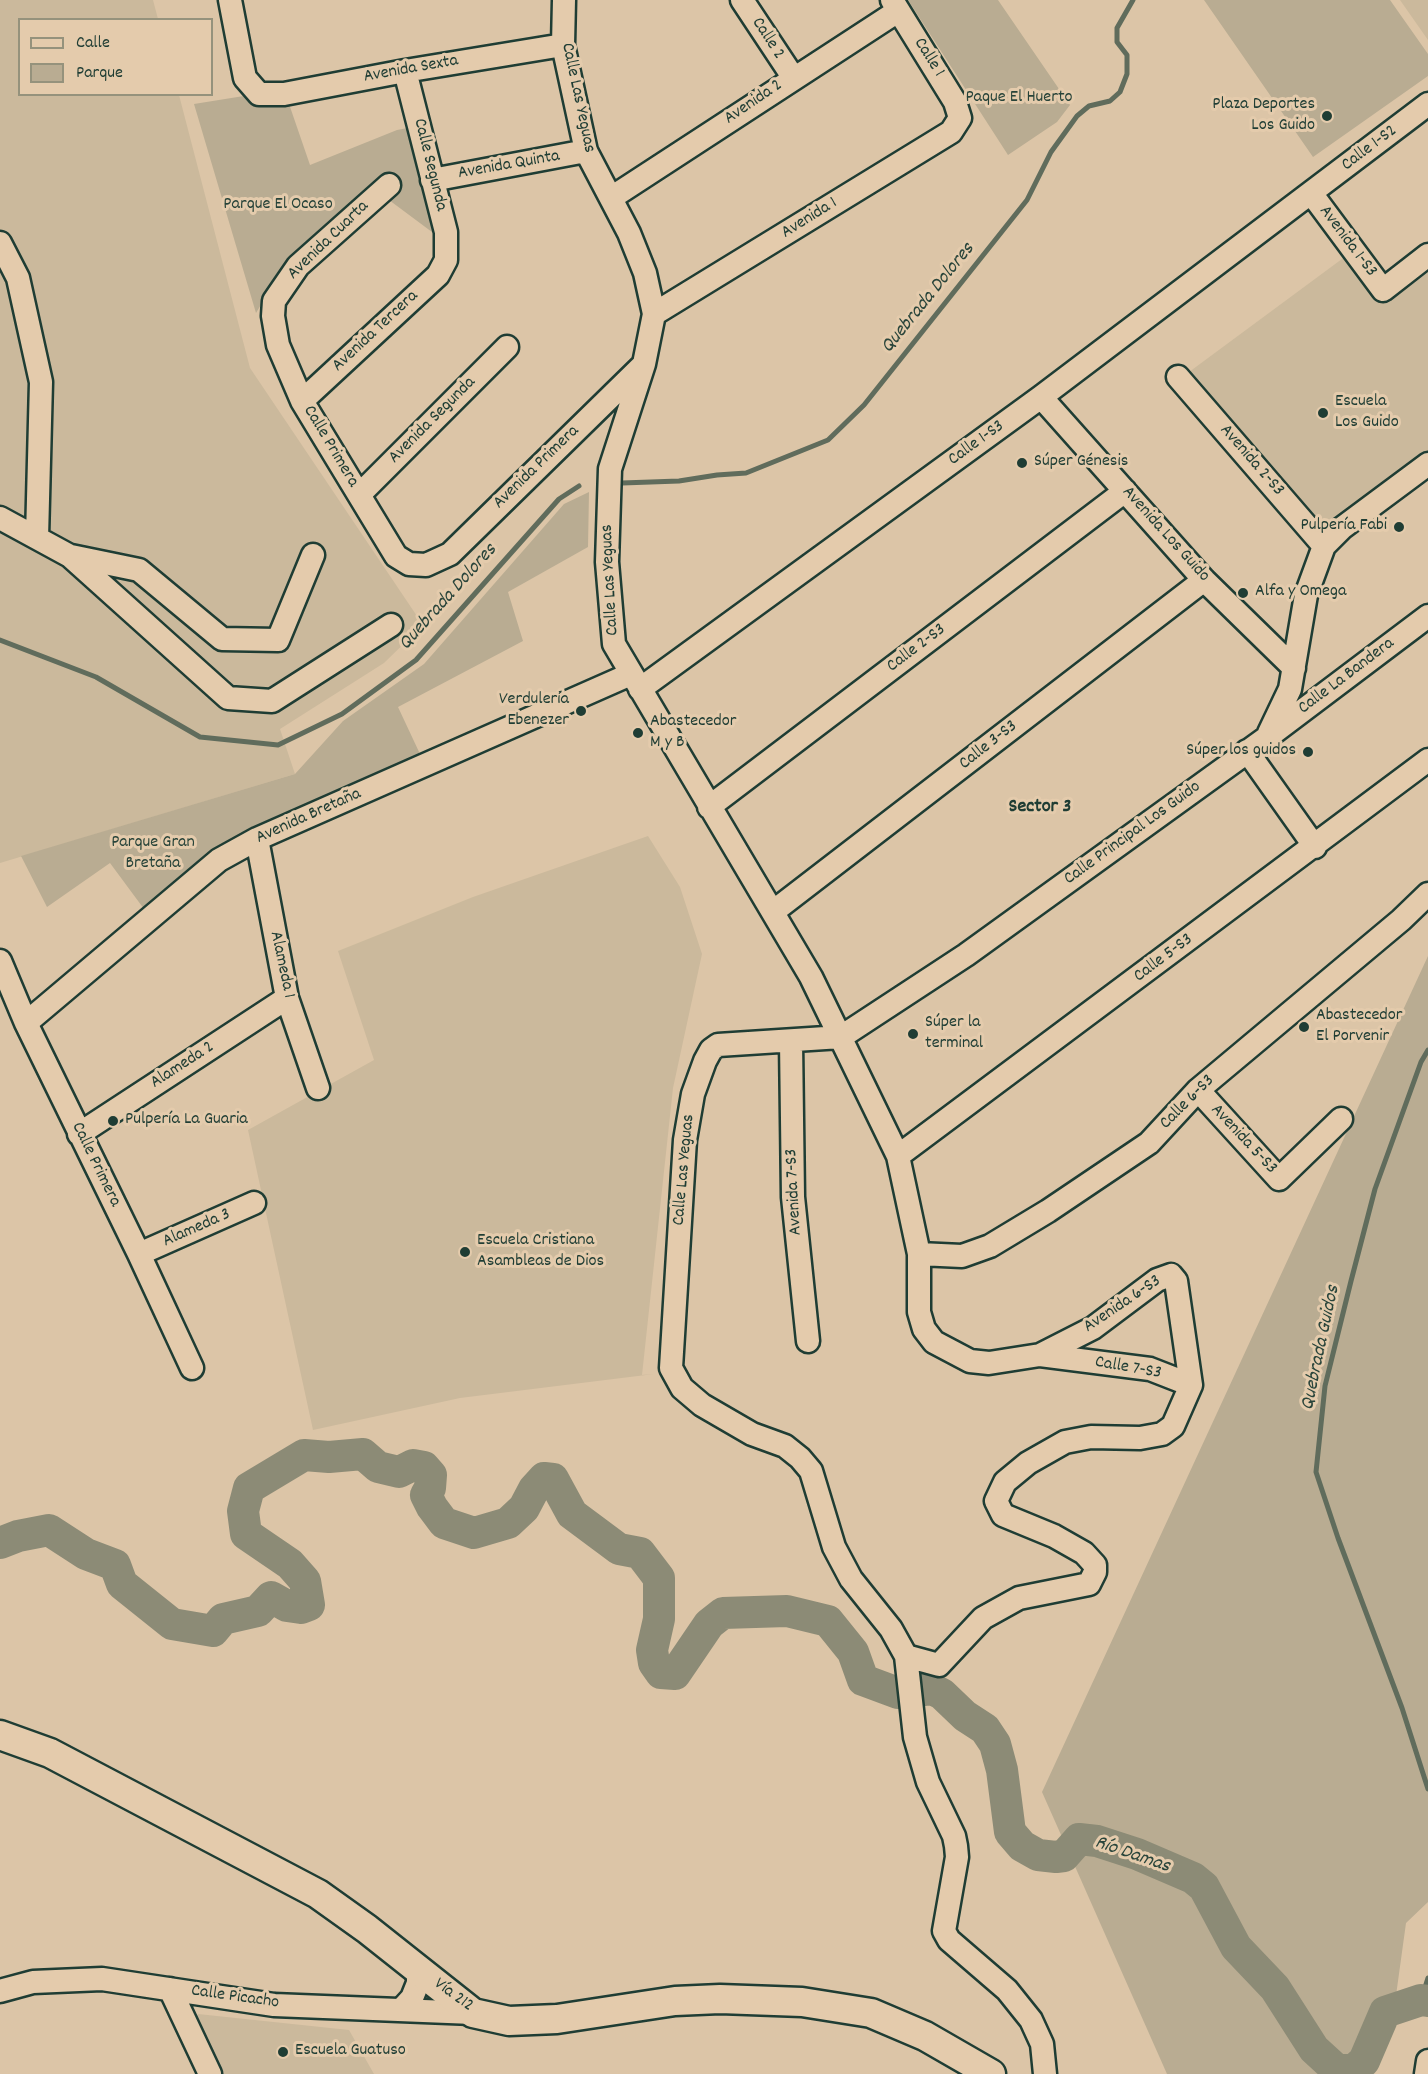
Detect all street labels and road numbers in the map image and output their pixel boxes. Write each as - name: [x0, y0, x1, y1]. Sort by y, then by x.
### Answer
- street label: Calle 2: [745, 14, 789, 64]
- street label: Calle 1: [908, 35, 948, 81]
- street label: Calle Las Yeguas: [555, 41, 599, 155]
- street label: Avenida Sexta: [362, 51, 460, 89]
- street label: Avenida 2: [721, 76, 787, 130]
- street label: Calle Segunda: [407, 116, 451, 214]
- street label: Calle 1-S2: [1338, 121, 1402, 177]
- street label: Avenida Quinta: [456, 146, 562, 186]
- street label: Avenida 1: [778, 193, 842, 245]
- street label: Avenida Cuarta: [284, 197, 374, 285]
- street label: Avenida 1-S3: [1313, 202, 1381, 282]
- street label: Avenida Tercera: [328, 287, 424, 377]
- street label: Avenida Segunda: [385, 373, 481, 469]
- street label: Calle Primera: [297, 402, 363, 492]
- street label: Calle 1-S3: [945, 416, 1009, 472]
- street label: Avenida 2-S3: [1214, 421, 1288, 501]
- street label: Avenida Primera: [489, 422, 585, 514]
- street label: Avenida Los Guido: [1116, 483, 1214, 587]
- street label: Calle Las Yeguas: [597, 524, 625, 636]
- street label: Calle 2-S3: [883, 620, 951, 678]
- street label: Calle La Bandera: [1295, 634, 1399, 720]
- street label: Calle 3-S3: [956, 717, 1022, 775]
- street label: Calle Principal Los Guido: [1060, 777, 1206, 891]
- street label: Avenida Bretaña: [253, 784, 365, 850]
- street label: Alameda 1: [263, 930, 299, 1000]
- street label: Calle 5-S3: [1130, 930, 1198, 988]
- street label: Alameda 2: [147, 1037, 219, 1095]
- street label: Calle 6-S3: [1156, 1071, 1220, 1135]
- street label: Avenida 5-S3: [1205, 1100, 1281, 1180]
- street label: Calle Las Yeguas: [669, 1113, 701, 1227]
- street label: Calle Primera: [65, 1119, 125, 1211]
- street label: Avenida 7-S3: [782, 1148, 808, 1236]
- street label: Alameda 3: [160, 1205, 234, 1253]
- street label: Avenida 6-S3: [1080, 1271, 1166, 1339]
- street label: Calle 7-S3: [1093, 1353, 1163, 1385]
- street label: Vía 212: [429, 1974, 477, 2018]
- street label: Calle Picacho: [190, 1981, 280, 2015]

